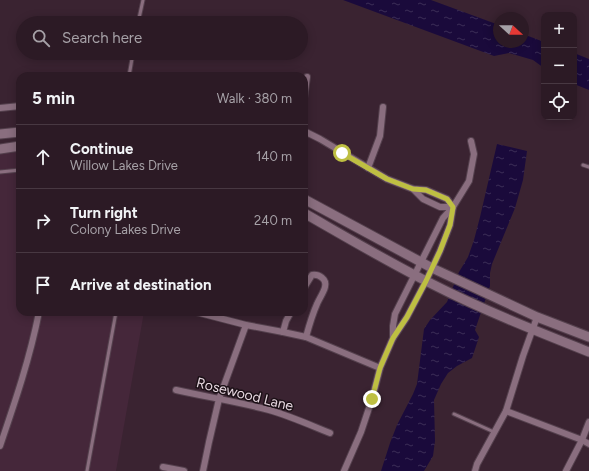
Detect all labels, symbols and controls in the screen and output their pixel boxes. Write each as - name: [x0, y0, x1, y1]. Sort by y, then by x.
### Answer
- north arrow: [493, 12, 529, 48]
- map controls: [541, 12, 577, 120]
- button: +: [541, 12, 577, 48]
- search box: [16, 16, 308, 60]
- icon: search: [30, 27, 52, 49]
- text: Search here: [62, 29, 142, 47]
- button: −: [541, 48, 577, 84]
- button: locate: [541, 84, 577, 120]
- text: 5 min: [32, 88, 75, 108]
- text: Walk · 380 m: [217, 91, 292, 106]
- text: Continue: [70, 140, 133, 158]
- route start: [333, 144, 351, 162]
- icon: ahead: [32, 146, 54, 168]
- text: 140 m: [256, 149, 292, 164]
- text: Willow Lakes Drive: [70, 158, 178, 173]
- text: Turn right: [70, 204, 138, 222]
- icon: right: [32, 210, 54, 232]
- text: 240 m: [254, 213, 292, 228]
- text: Colony Lakes Drive: [70, 222, 181, 237]
- icon: arrive: [32, 274, 54, 296]
- text: Arrive at destination: [70, 276, 211, 294]
- street label: Rosewood Lane: [195, 374, 296, 415]
- route end: [363, 390, 381, 408]

